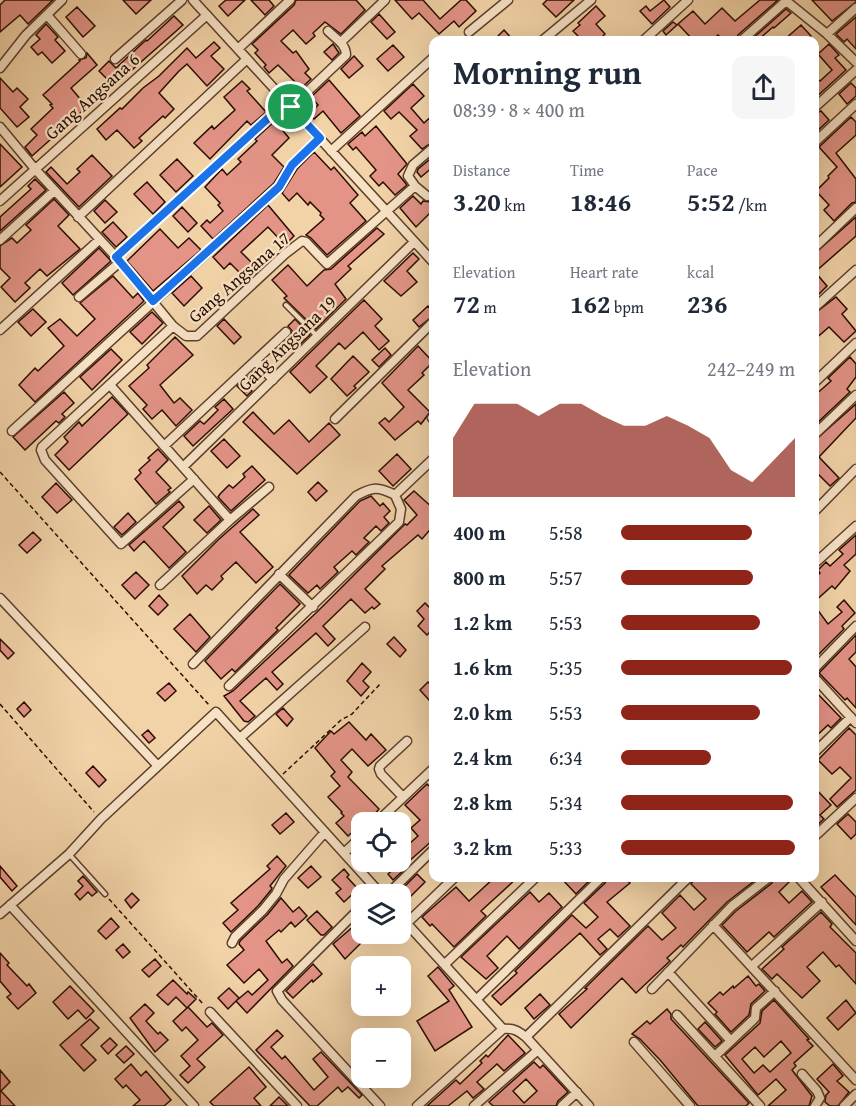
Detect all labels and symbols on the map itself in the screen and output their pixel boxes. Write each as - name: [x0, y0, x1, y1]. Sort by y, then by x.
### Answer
- street label: Gang Angsana 6: [39, 46, 145, 146]
- pin: [265, 81, 316, 132]
- street label: Gang Angsana 17: [182, 225, 296, 329]
- street label: Gang Angsana 19: [232, 289, 342, 397]

